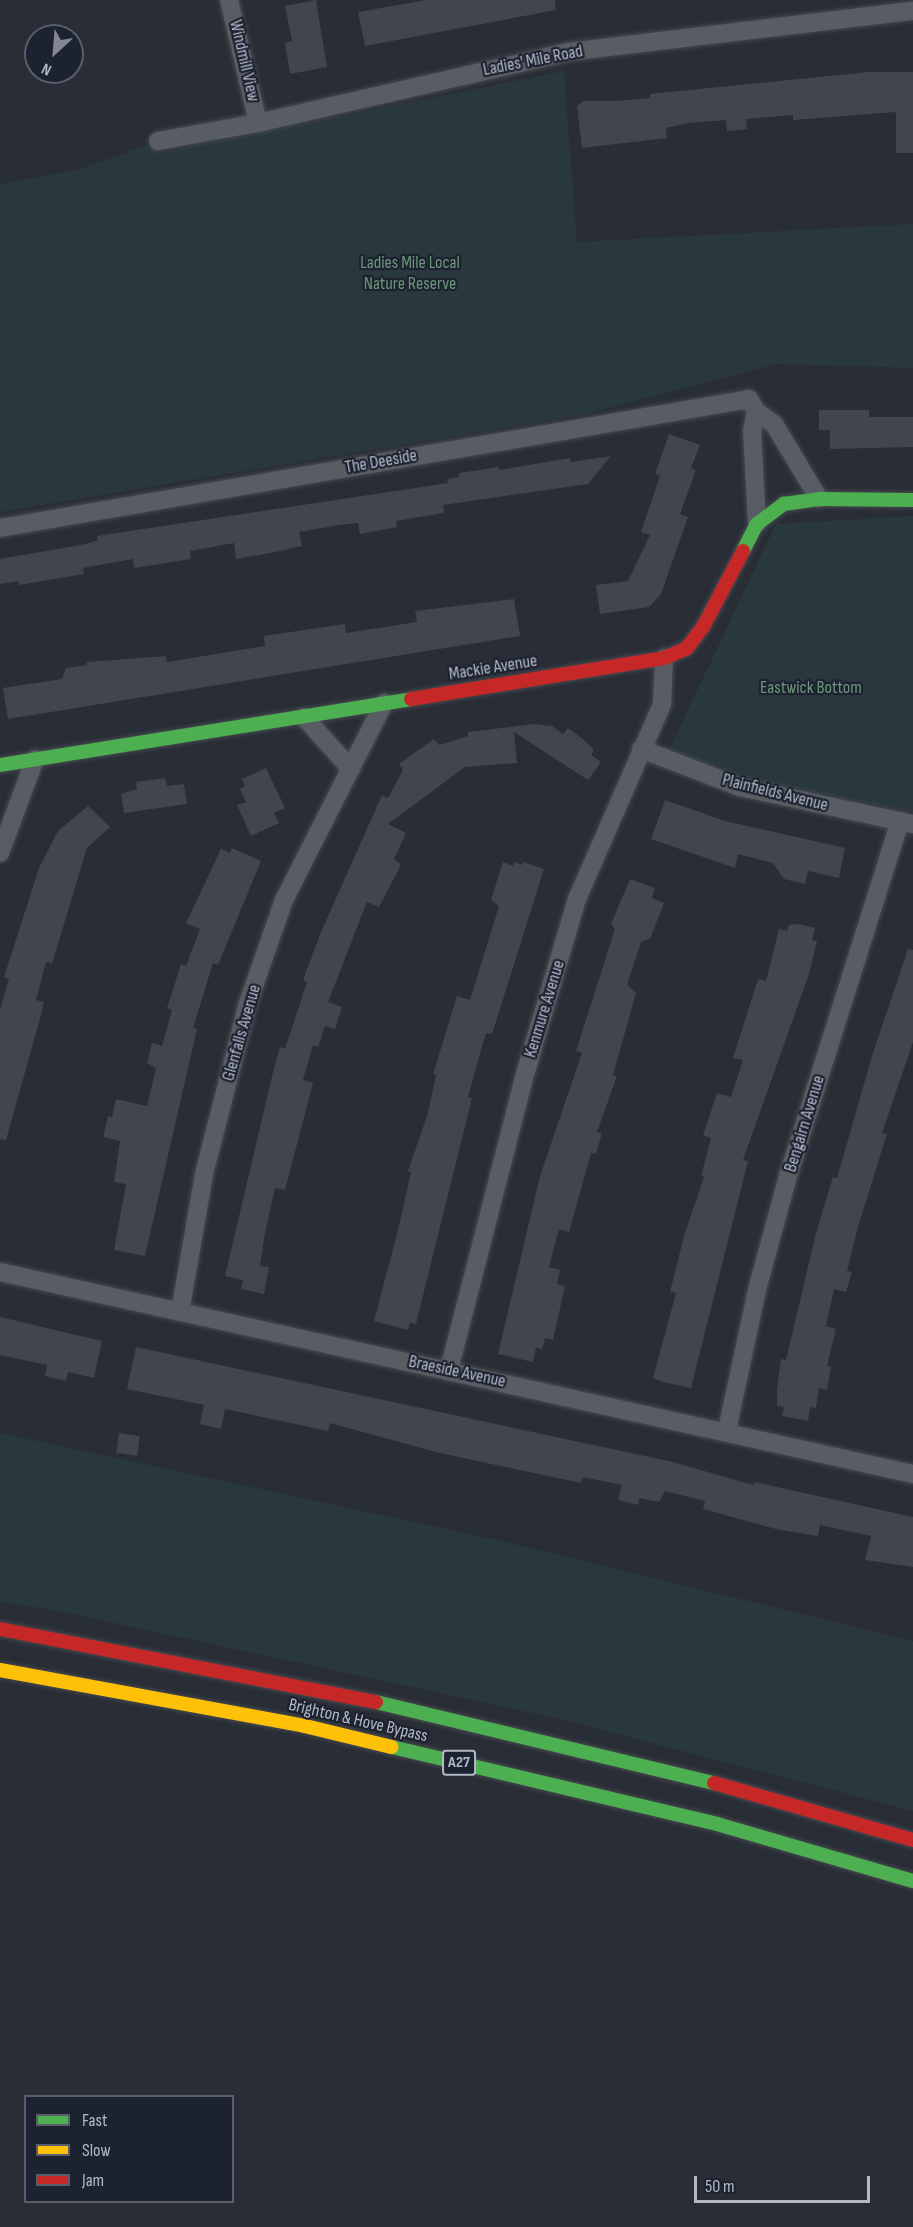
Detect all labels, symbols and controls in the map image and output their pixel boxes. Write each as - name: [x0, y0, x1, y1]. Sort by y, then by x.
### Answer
- street label: Windmill View: [224, 18, 264, 104]
- north arrow: [24, 24, 84, 84]
- street label: Ladies' Mile Road: [481, 41, 585, 81]
- text: N: [39, 58, 55, 79]
- park label: Ladies Mile Local Nature Reserve: [360, 253, 460, 296]
- street label: The Deeside: [343, 445, 419, 479]
- street label: Mackie Avenue: [447, 650, 539, 686]
- park label: Eastwick Bottom: [760, 677, 862, 699]
- street label: Plainfields Avenue: [720, 769, 830, 817]
- street label: Kenmure Avenue: [520, 958, 570, 1060]
- street label: Glenfalls Avenue: [218, 982, 266, 1084]
- street label: Bengairn Avenue: [780, 1073, 830, 1175]
- street label: Braeside Avenue: [407, 1351, 507, 1393]
- street label: Brighton & Hove Bypass: [286, 1694, 430, 1748]
- road number: A27: [441, 1750, 477, 1776]
- legend: [24, 2095, 234, 2203]
- text: Fast: [82, 2110, 107, 2131]
- text: Slow: [82, 2140, 111, 2161]
- scale bar: [697, 2164, 872, 2202]
- text: Jam: [82, 2170, 104, 2191]
- text: 50 m: [705, 2176, 735, 2197]

